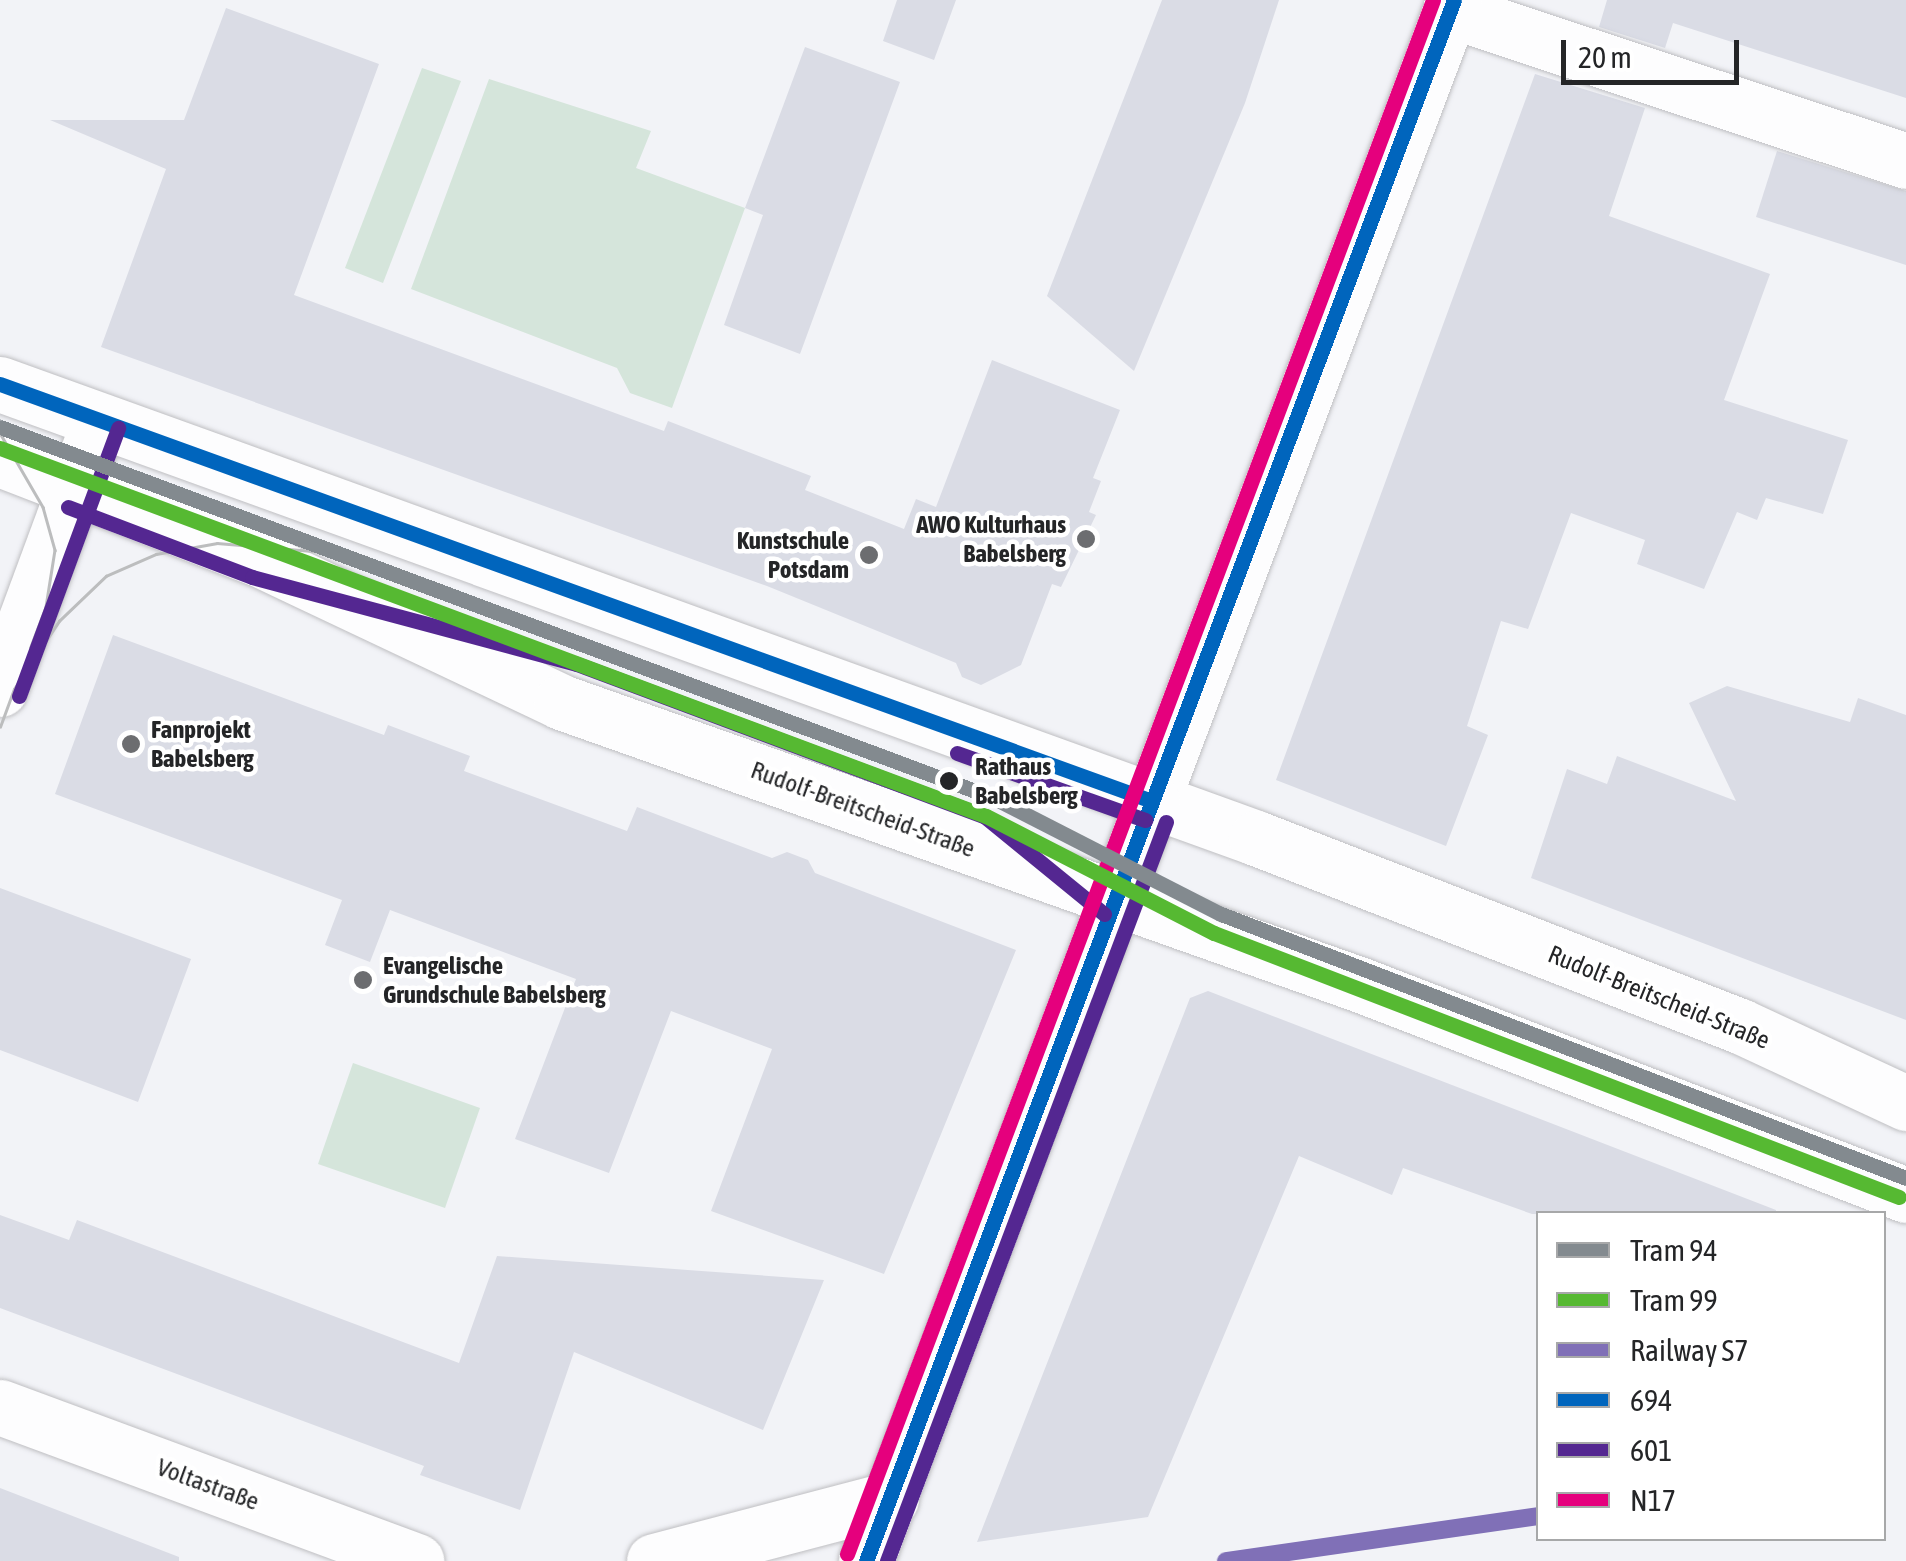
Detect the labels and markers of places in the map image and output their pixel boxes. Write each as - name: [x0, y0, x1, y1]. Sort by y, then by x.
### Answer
- place label: AWO Kulturhaus Babelsberg: [916, 510, 1066, 569]
- place label: Kunstschule Potsdam: [737, 526, 849, 585]
- marker: AWO Kulturhaus Babelsberg: [1075, 528, 1097, 550]
- marker: Kunstschule Potsdam: [858, 544, 880, 566]
- place label: Fanprojekt Babelsberg: [151, 715, 254, 774]
- marker: Fanprojekt Babelsberg: [120, 733, 142, 755]
- place label: Rathaus Babelsberg: [975, 752, 1078, 811]
- marker: Rathaus Babelsberg: [932, 764, 966, 798]
- place label: Evangelische Grundschule Babelsberg: [383, 951, 606, 1010]
- marker: Evangelische Grundschule Babelsberg: [352, 969, 374, 991]

